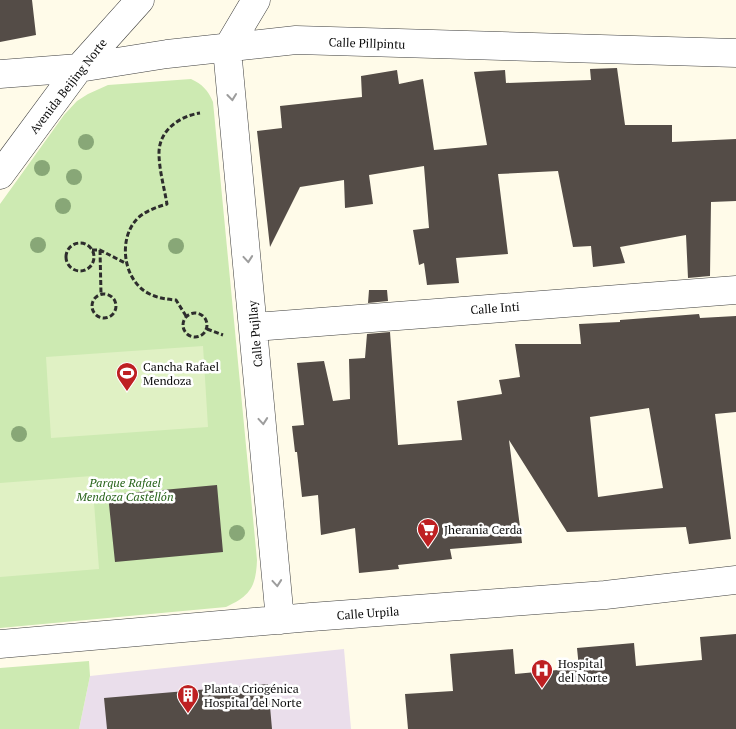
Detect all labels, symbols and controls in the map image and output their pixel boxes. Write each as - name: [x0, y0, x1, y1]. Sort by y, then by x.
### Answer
- street label: Calle Pillpintu: [328, 34, 406, 52]
- street label: Avenida Beijing Norte: [26, 35, 110, 137]
- one-way arrow: [226, 94, 237, 102]
- one-way arrow: [242, 255, 253, 263]
- street label: Calle Pujllay: [245, 299, 265, 368]
- street label: Calle Inti: [470, 299, 521, 317]
- place label: Cancha Rafael Mendoza: [143, 359, 219, 388]
- sports icon: Cancha Rafael Mendoza: [115, 361, 139, 392]
- one-way arrow: [257, 417, 268, 425]
- park label: Parque Rafael Mendoza Castellón: [75, 475, 174, 504]
- supermarket icon: Jherania Cerda: [416, 517, 440, 548]
- place label: Jherania Cerda: [444, 522, 522, 537]
- one-way arrow: [271, 579, 282, 587]
- street label: Calle Urpila: [336, 603, 400, 623]
- place label: Hospital del Norte: [558, 656, 608, 685]
- hospital icon: Hospital del Norte: [530, 658, 554, 689]
- place label: Planta Criogénica Hospital del Norte: [204, 681, 302, 710]
- building icon: Planta Criogénica Hospital del Norte: [176, 683, 200, 714]

